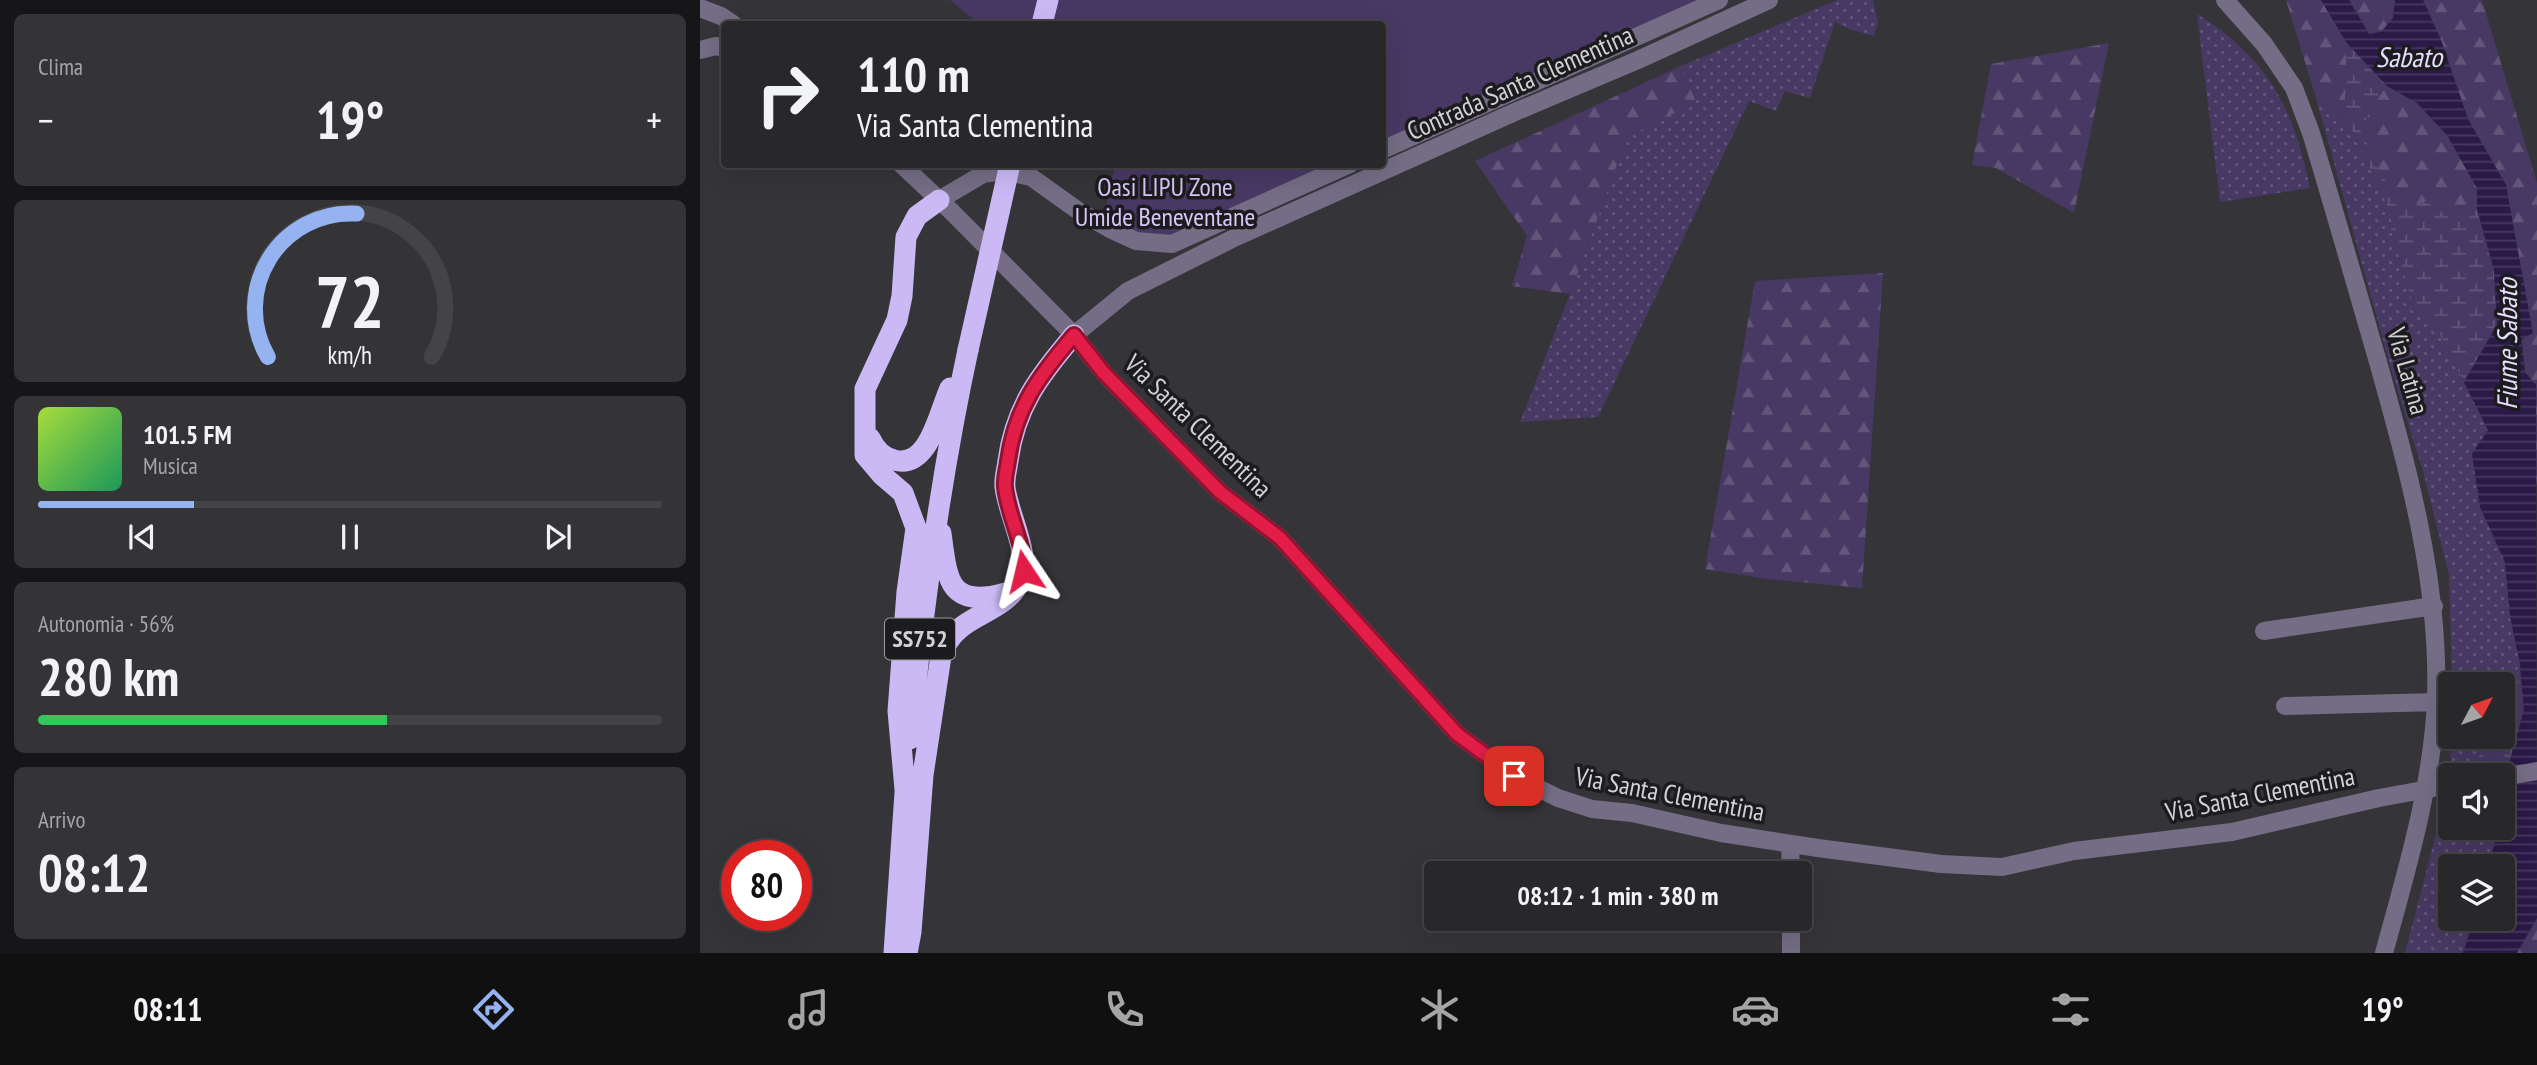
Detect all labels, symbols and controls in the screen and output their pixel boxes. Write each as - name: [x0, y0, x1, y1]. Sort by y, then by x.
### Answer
- street label: Contrada Santa Clementina: [1402, 18, 1638, 147]
- water label: Sabato: [2376, 38, 2444, 75]
- text: 110 m: [857, 42, 970, 106]
- icon: right: [742, 49, 833, 140]
- text: Clima: [38, 52, 83, 81]
- text: 19°: [316, 86, 384, 153]
- text: −: [38, 95, 54, 144]
- text: +: [646, 95, 662, 144]
- text: Via Santa Clementina: [857, 104, 1093, 146]
- park label: Oasi LIPU Zone Umide Beneventane: [1075, 170, 1255, 233]
- text: 72: [315, 253, 385, 347]
- water label: Fiume Sabato: [2488, 276, 2525, 410]
- street label: Via Latina: [2380, 323, 2437, 418]
- text: km/h: [328, 339, 372, 371]
- street label: Via Santa Clementina: [1117, 346, 1279, 504]
- text: 101.5 FM: [143, 418, 232, 451]
- text: Musica: [143, 451, 198, 480]
- icon: previous: [123, 518, 161, 556]
- icon: pause: [331, 518, 369, 556]
- icon: next: [539, 518, 577, 556]
- position arrow: [987, 534, 1061, 608]
- text: Autonomia · 56%: [38, 609, 174, 638]
- road number: SS752: [885, 618, 955, 660]
- text: 280 km: [38, 643, 179, 710]
- north arrow: [2438, 672, 2515, 749]
- map controls: [2438, 672, 2515, 931]
- pin: [1484, 746, 1544, 806]
- icon: arrive: [1495, 757, 1533, 795]
- street label: Via Santa Clementina: [1572, 759, 1767, 828]
- street label: Via Santa Clementina: [2162, 759, 2357, 828]
- button: sound: [2438, 763, 2515, 840]
- text: Arrivo: [38, 805, 85, 834]
- text: 08:12: [38, 839, 150, 906]
- speed limit sign: 80: [721, 840, 812, 931]
- button: layers: [2438, 854, 2515, 931]
- text: 08:12 · 1 min · 380 m: [1518, 879, 1718, 912]
- icon: directions: [469, 985, 518, 1034]
- icon: music: [784, 985, 833, 1034]
- icon: phone: [1100, 985, 1149, 1034]
- icon: climate: [1415, 985, 1464, 1034]
- icon: car: [1731, 985, 1780, 1034]
- icon: filters: [2046, 985, 2095, 1034]
- text: 08:11: [133, 988, 202, 1030]
- text: 19°: [2362, 988, 2404, 1030]

